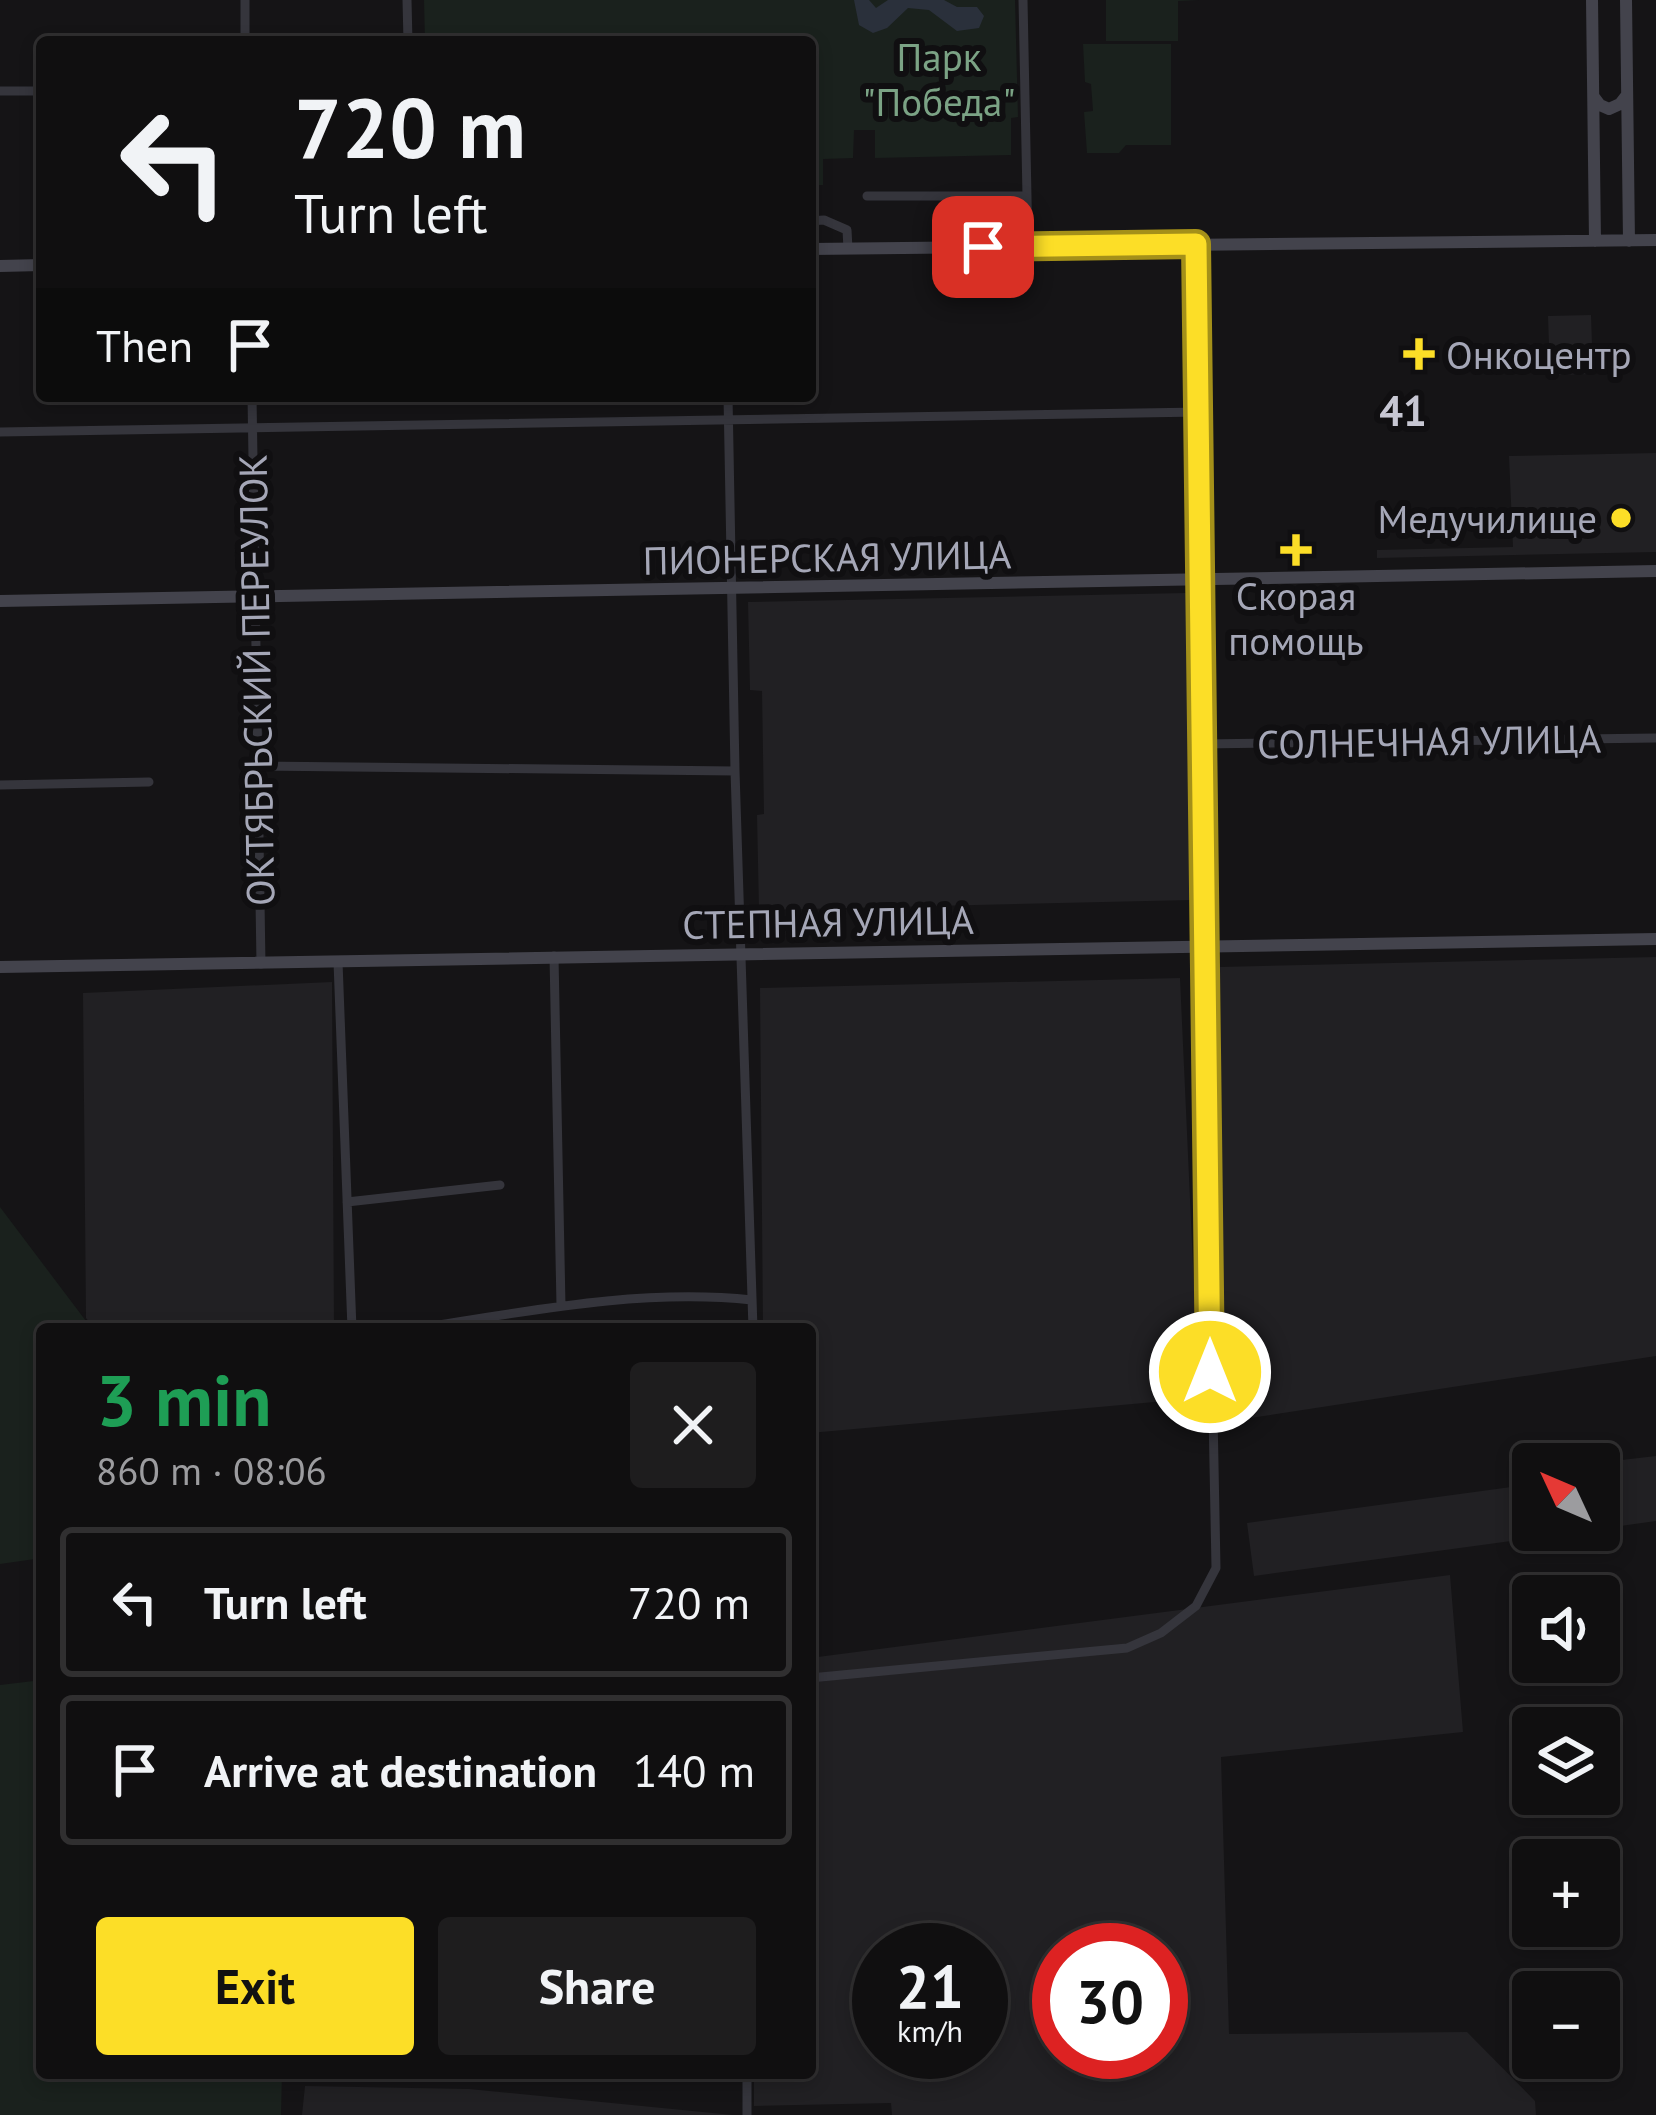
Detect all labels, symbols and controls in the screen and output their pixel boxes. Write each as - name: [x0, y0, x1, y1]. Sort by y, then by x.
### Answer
- park label: Парк "Победа": [862, 31, 1016, 127]
- text: 720 m: [294, 72, 526, 181]
- icon: left: [96, 84, 252, 240]
- text: Turn left: [294, 178, 488, 248]
- pin: [932, 196, 1034, 298]
- icon: arrive: [950, 214, 1016, 280]
- icon: arrive: [217, 312, 283, 378]
- text: Then: [96, 316, 193, 374]
- place label: Онкоцентр: [1446, 329, 1632, 380]
- marker: Онкоцентр: [1403, 338, 1435, 370]
- district label: 41: [1379, 383, 1427, 438]
- street label: ОКТЯБРЬСКИЙ ПЕРЕУЛОК: [227, 453, 285, 907]
- place label: Медучилище: [1377, 493, 1597, 544]
- marker: Медучилище: [1608, 505, 1634, 531]
- street label: ПИОНЕРСКАЯ УЛИЦА: [642, 528, 1012, 586]
- marker: Скорая помощь: [1280, 534, 1312, 566]
- place label: Скорая помощь: [1228, 570, 1364, 666]
- street label: СОЛНЕЧНАЯ УЛИЦА: [1257, 712, 1602, 769]
- street label: СТЕПНАЯ УЛИЦА: [682, 894, 974, 950]
- position arrow: [1147, 1309, 1273, 1435]
- text: 3 min: [96, 1353, 272, 1446]
- button: close: [630, 1362, 756, 1488]
- north arrow: [1512, 1443, 1620, 1551]
- map controls: [1512, 1443, 1620, 2079]
- text: 860 m · 08:06: [96, 1445, 327, 1496]
- icon: left: [102, 1569, 168, 1635]
- text: Turn left: [204, 1573, 367, 1631]
- text: 720 m: [628, 1573, 750, 1631]
- button: sound: [1512, 1575, 1620, 1683]
- button: layers: [1512, 1707, 1620, 1815]
- icon: arrive: [102, 1737, 168, 1803]
- text: Arrive at destination: [204, 1741, 597, 1799]
- text: 140 m: [633, 1741, 755, 1799]
- button: +: [1512, 1839, 1620, 1947]
- button: Exit: [96, 1917, 414, 2055]
- button: Share: [438, 1917, 756, 2055]
- speed limit sign: 30: [1032, 1923, 1188, 2079]
- text: 21: [896, 1947, 964, 2025]
- button: −: [1512, 1971, 1620, 2079]
- text: km/h: [897, 2011, 963, 2050]

